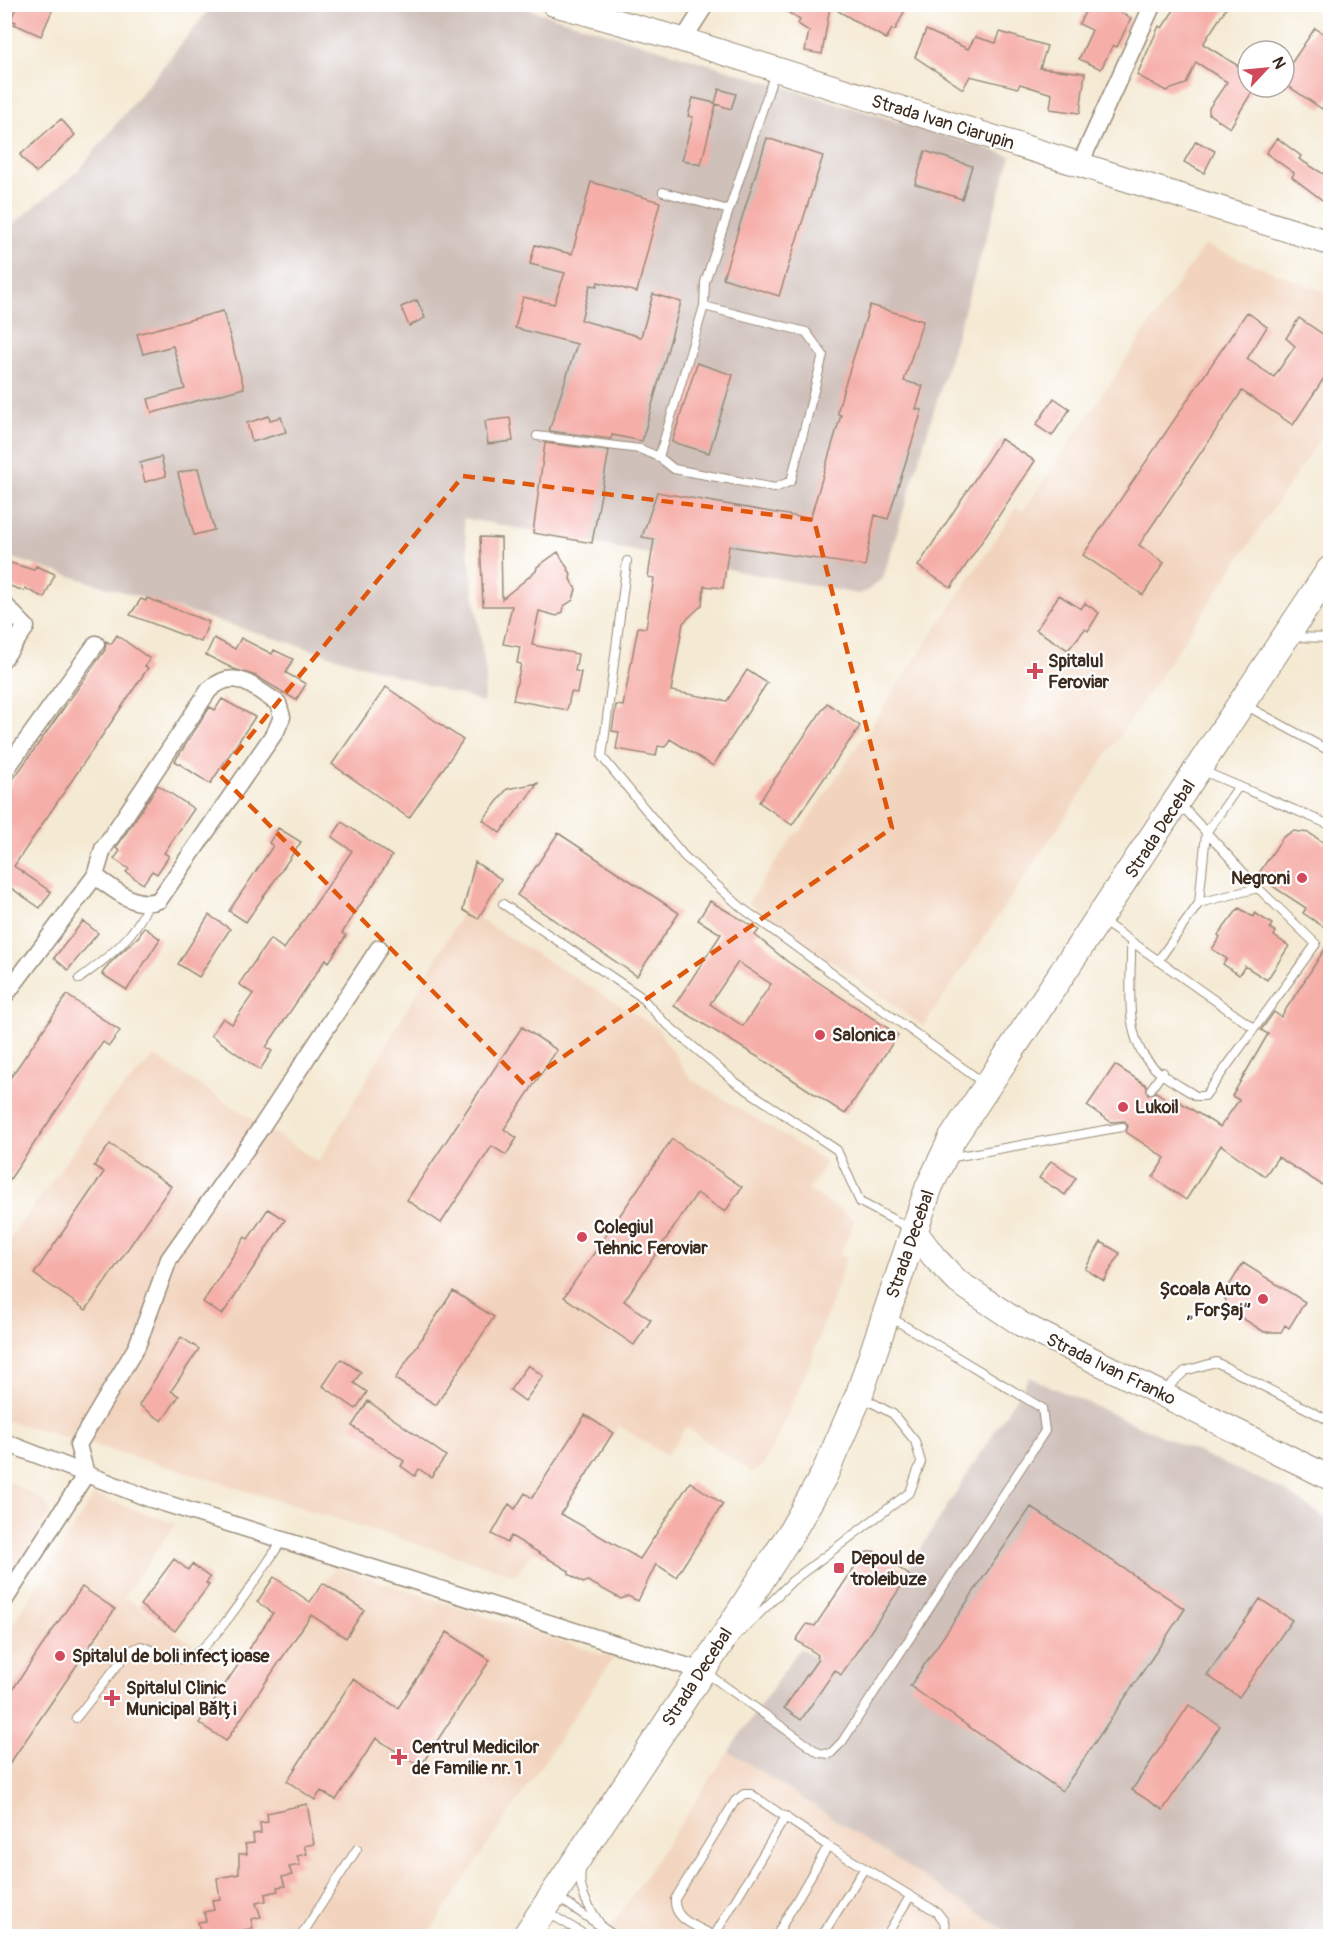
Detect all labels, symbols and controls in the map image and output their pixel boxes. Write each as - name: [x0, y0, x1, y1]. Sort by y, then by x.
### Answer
- north arrow: [1236, 39, 1296, 99]
- text: N: [1267, 54, 1290, 72]
- street label: Strada Ivan Ciarupin: [868, 90, 1017, 155]
- place label: Spitalul Feroviar: [1048, 650, 1110, 694]
- marker: Spitalul Feroviar: [1026, 662, 1044, 680]
- street label: Strada Decebal: [1120, 775, 1201, 883]
- place label: Negroni: [1231, 867, 1290, 890]
- marker: Negroni: [1295, 871, 1309, 885]
- place label: Salonica: [832, 1024, 896, 1047]
- marker: Salonica: [813, 1028, 827, 1042]
- place label: Lukoil: [1135, 1096, 1179, 1119]
- marker: Lukoil: [1116, 1100, 1130, 1114]
- street label: Strada Decebal: [881, 1187, 940, 1301]
- place label: Colegiul Tehnic Feroviar: [593, 1216, 708, 1260]
- marker: Colegiul Tehnic Feroviar: [575, 1230, 589, 1244]
- place label: Școala Auto „ForȘaj”: [1160, 1278, 1251, 1322]
- marker: Școala Auto „ForȘaj”: [1256, 1292, 1270, 1306]
- street label: Strada Ivan Franko: [1042, 1328, 1180, 1411]
- place label: Depoul de troleibuze: [850, 1547, 928, 1591]
- marker: Depoul de troleibuze: [832, 1561, 846, 1575]
- street label: Strada Decebal: [657, 1623, 738, 1731]
- place label: Spitalul de boli infecțioase: [72, 1645, 271, 1668]
- marker: Spitalul de boli infecțioase: [53, 1649, 67, 1663]
- place label: Spitalul Clinic Municipal Bălți: [126, 1677, 237, 1721]
- marker: Spitalul Clinic Municipal Bălți: [103, 1689, 121, 1707]
- place label: Centrul Medicilor de Familie nr. 1: [412, 1736, 540, 1780]
- marker: Centrul Medicilor de Familie nr. 1: [390, 1748, 408, 1766]

